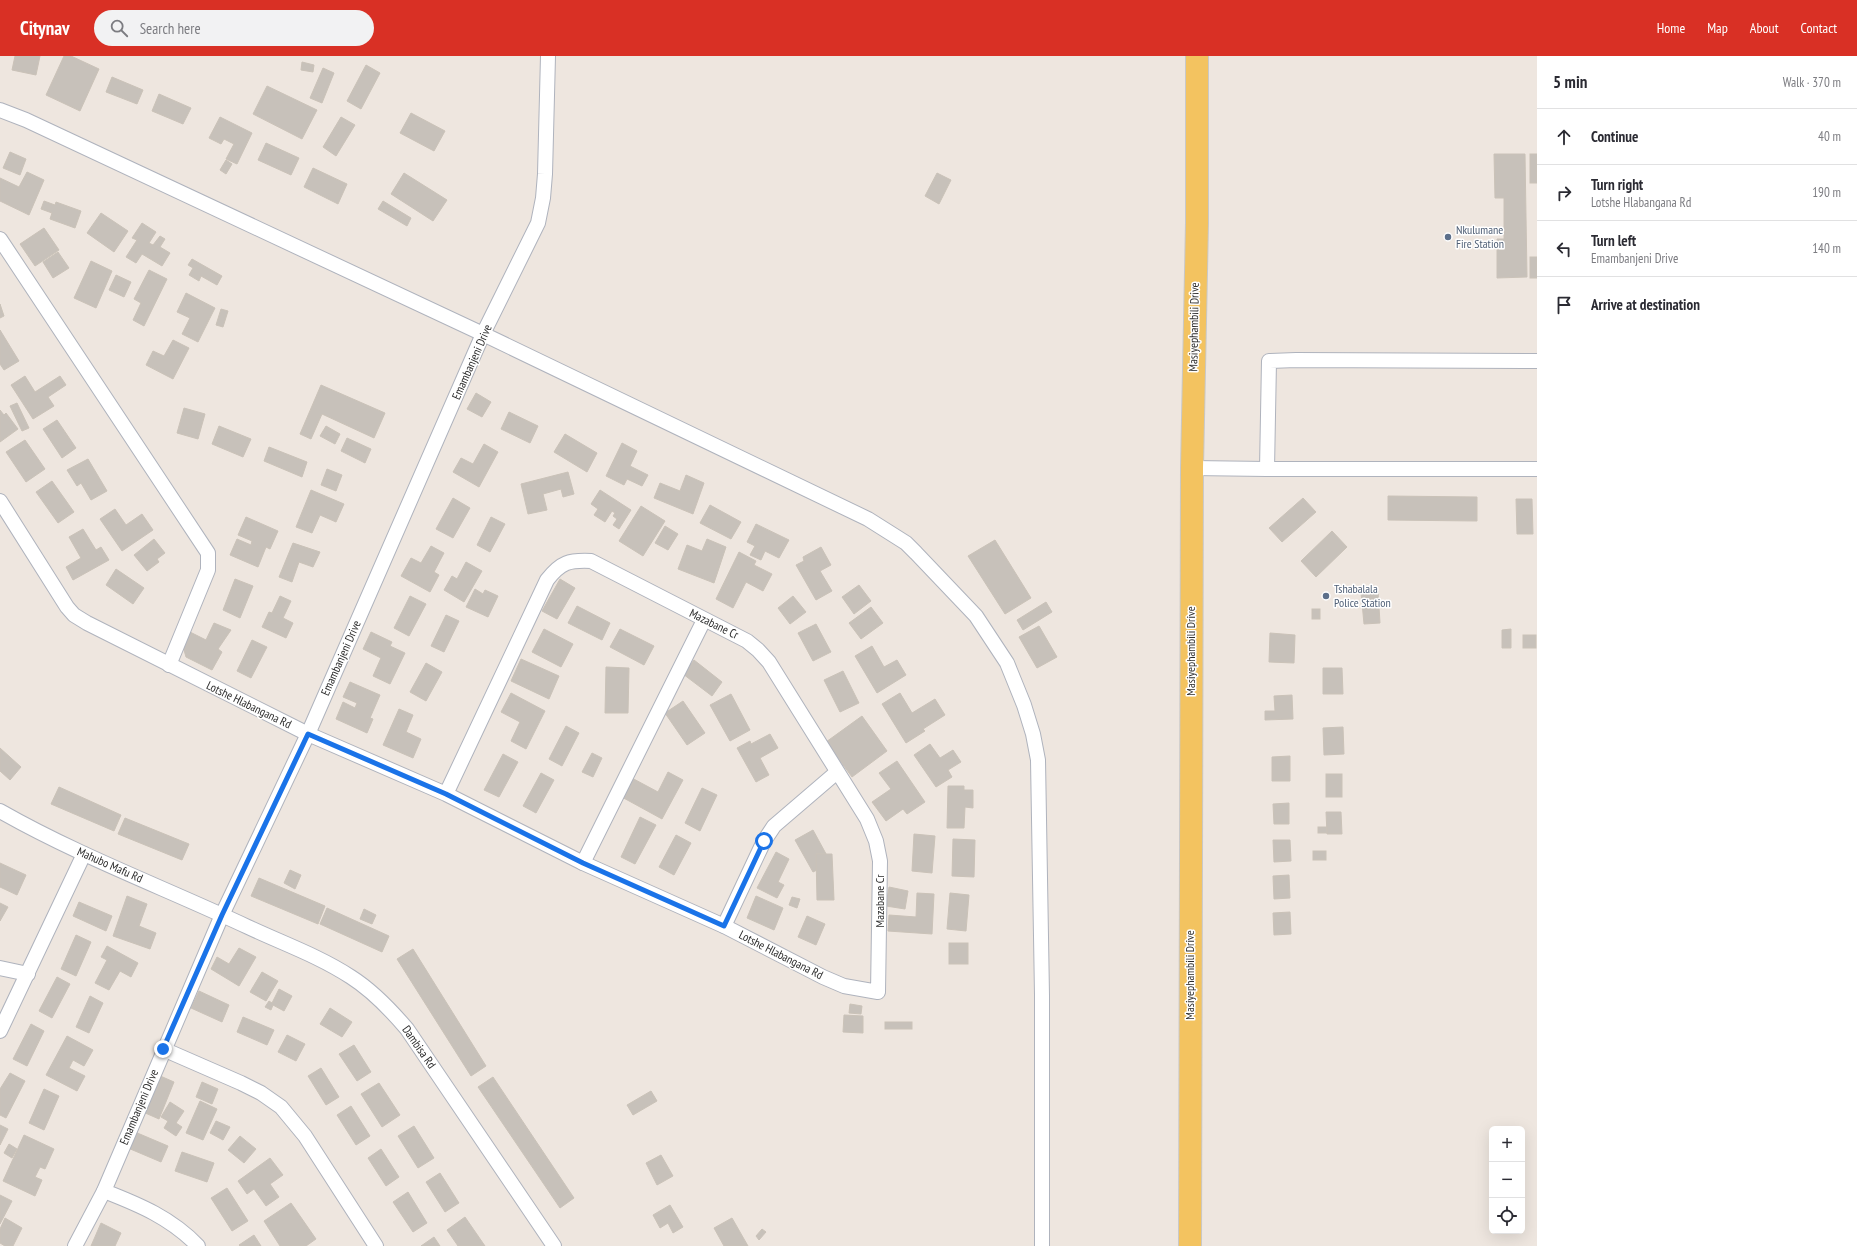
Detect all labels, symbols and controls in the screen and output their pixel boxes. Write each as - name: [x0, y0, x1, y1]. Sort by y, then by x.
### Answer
- search box: [94, 10, 374, 46]
- text: Citynav: [20, 16, 70, 40]
- icon: search: [108, 17, 130, 39]
- text: Search here: [140, 19, 201, 38]
- text: Home: [1657, 19, 1685, 37]
- text: Map: [1707, 19, 1728, 37]
- text: About: [1750, 19, 1779, 37]
- text: Contact: [1801, 19, 1837, 37]
- text: 5 min: [1553, 71, 1587, 93]
- text: Walk · 370 m: [1783, 74, 1841, 91]
- icon: ahead: [1553, 126, 1575, 148]
- text: Continue: [1591, 127, 1638, 146]
- text: 40 m: [1818, 128, 1841, 145]
- text: Turn right: [1591, 175, 1643, 194]
- icon: right: [1553, 182, 1575, 204]
- text: 190 m: [1812, 184, 1841, 201]
- text: Lotshe Hlabangana Rd: [1591, 194, 1691, 211]
- place label: Nkulumane Fire Station: [1456, 222, 1504, 251]
- text: Turn left: [1591, 231, 1636, 250]
- marker: Nkulumane Fire Station: [1443, 232, 1453, 242]
- icon: left: [1553, 238, 1575, 260]
- text: 140 m: [1812, 240, 1841, 257]
- text: Emambanjeni Drive: [1591, 250, 1678, 267]
- street label: Masiyephambili Drive: [1185, 282, 1202, 372]
- icon: arrive: [1553, 294, 1575, 316]
- text: Arrive at destination: [1591, 295, 1700, 314]
- street label: Emambanjeni Drive: [448, 322, 495, 402]
- place label: Tshabalala Police Station: [1334, 581, 1391, 610]
- marker: Tshabalala Police Station: [1321, 591, 1331, 601]
- street label: Mazabane Cr: [687, 605, 742, 642]
- street label: Masiyephambili Drive: [1183, 606, 1198, 696]
- street label: Emambanjeni Drive: [317, 618, 364, 698]
- street label: Lotshe Hlabangana Rd: [204, 678, 294, 732]
- route start: [755, 832, 773, 850]
- street label: Mahubo Mafu Rd: [75, 843, 145, 886]
- street label: Mazabane Cr: [872, 874, 887, 927]
- street label: Lotshe Hlabangana Rd: [737, 927, 826, 982]
- street label: Masiyephambili Drive: [1182, 930, 1197, 1020]
- street label: Dambisa Rd: [399, 1022, 440, 1071]
- route end: [154, 1040, 172, 1058]
- street label: Emambanjeni Drive: [116, 1067, 161, 1147]
- map controls: [1489, 1126, 1525, 1234]
- button: +: [1489, 1126, 1525, 1162]
- button: −: [1489, 1162, 1525, 1198]
- button: locate: [1489, 1198, 1525, 1234]

